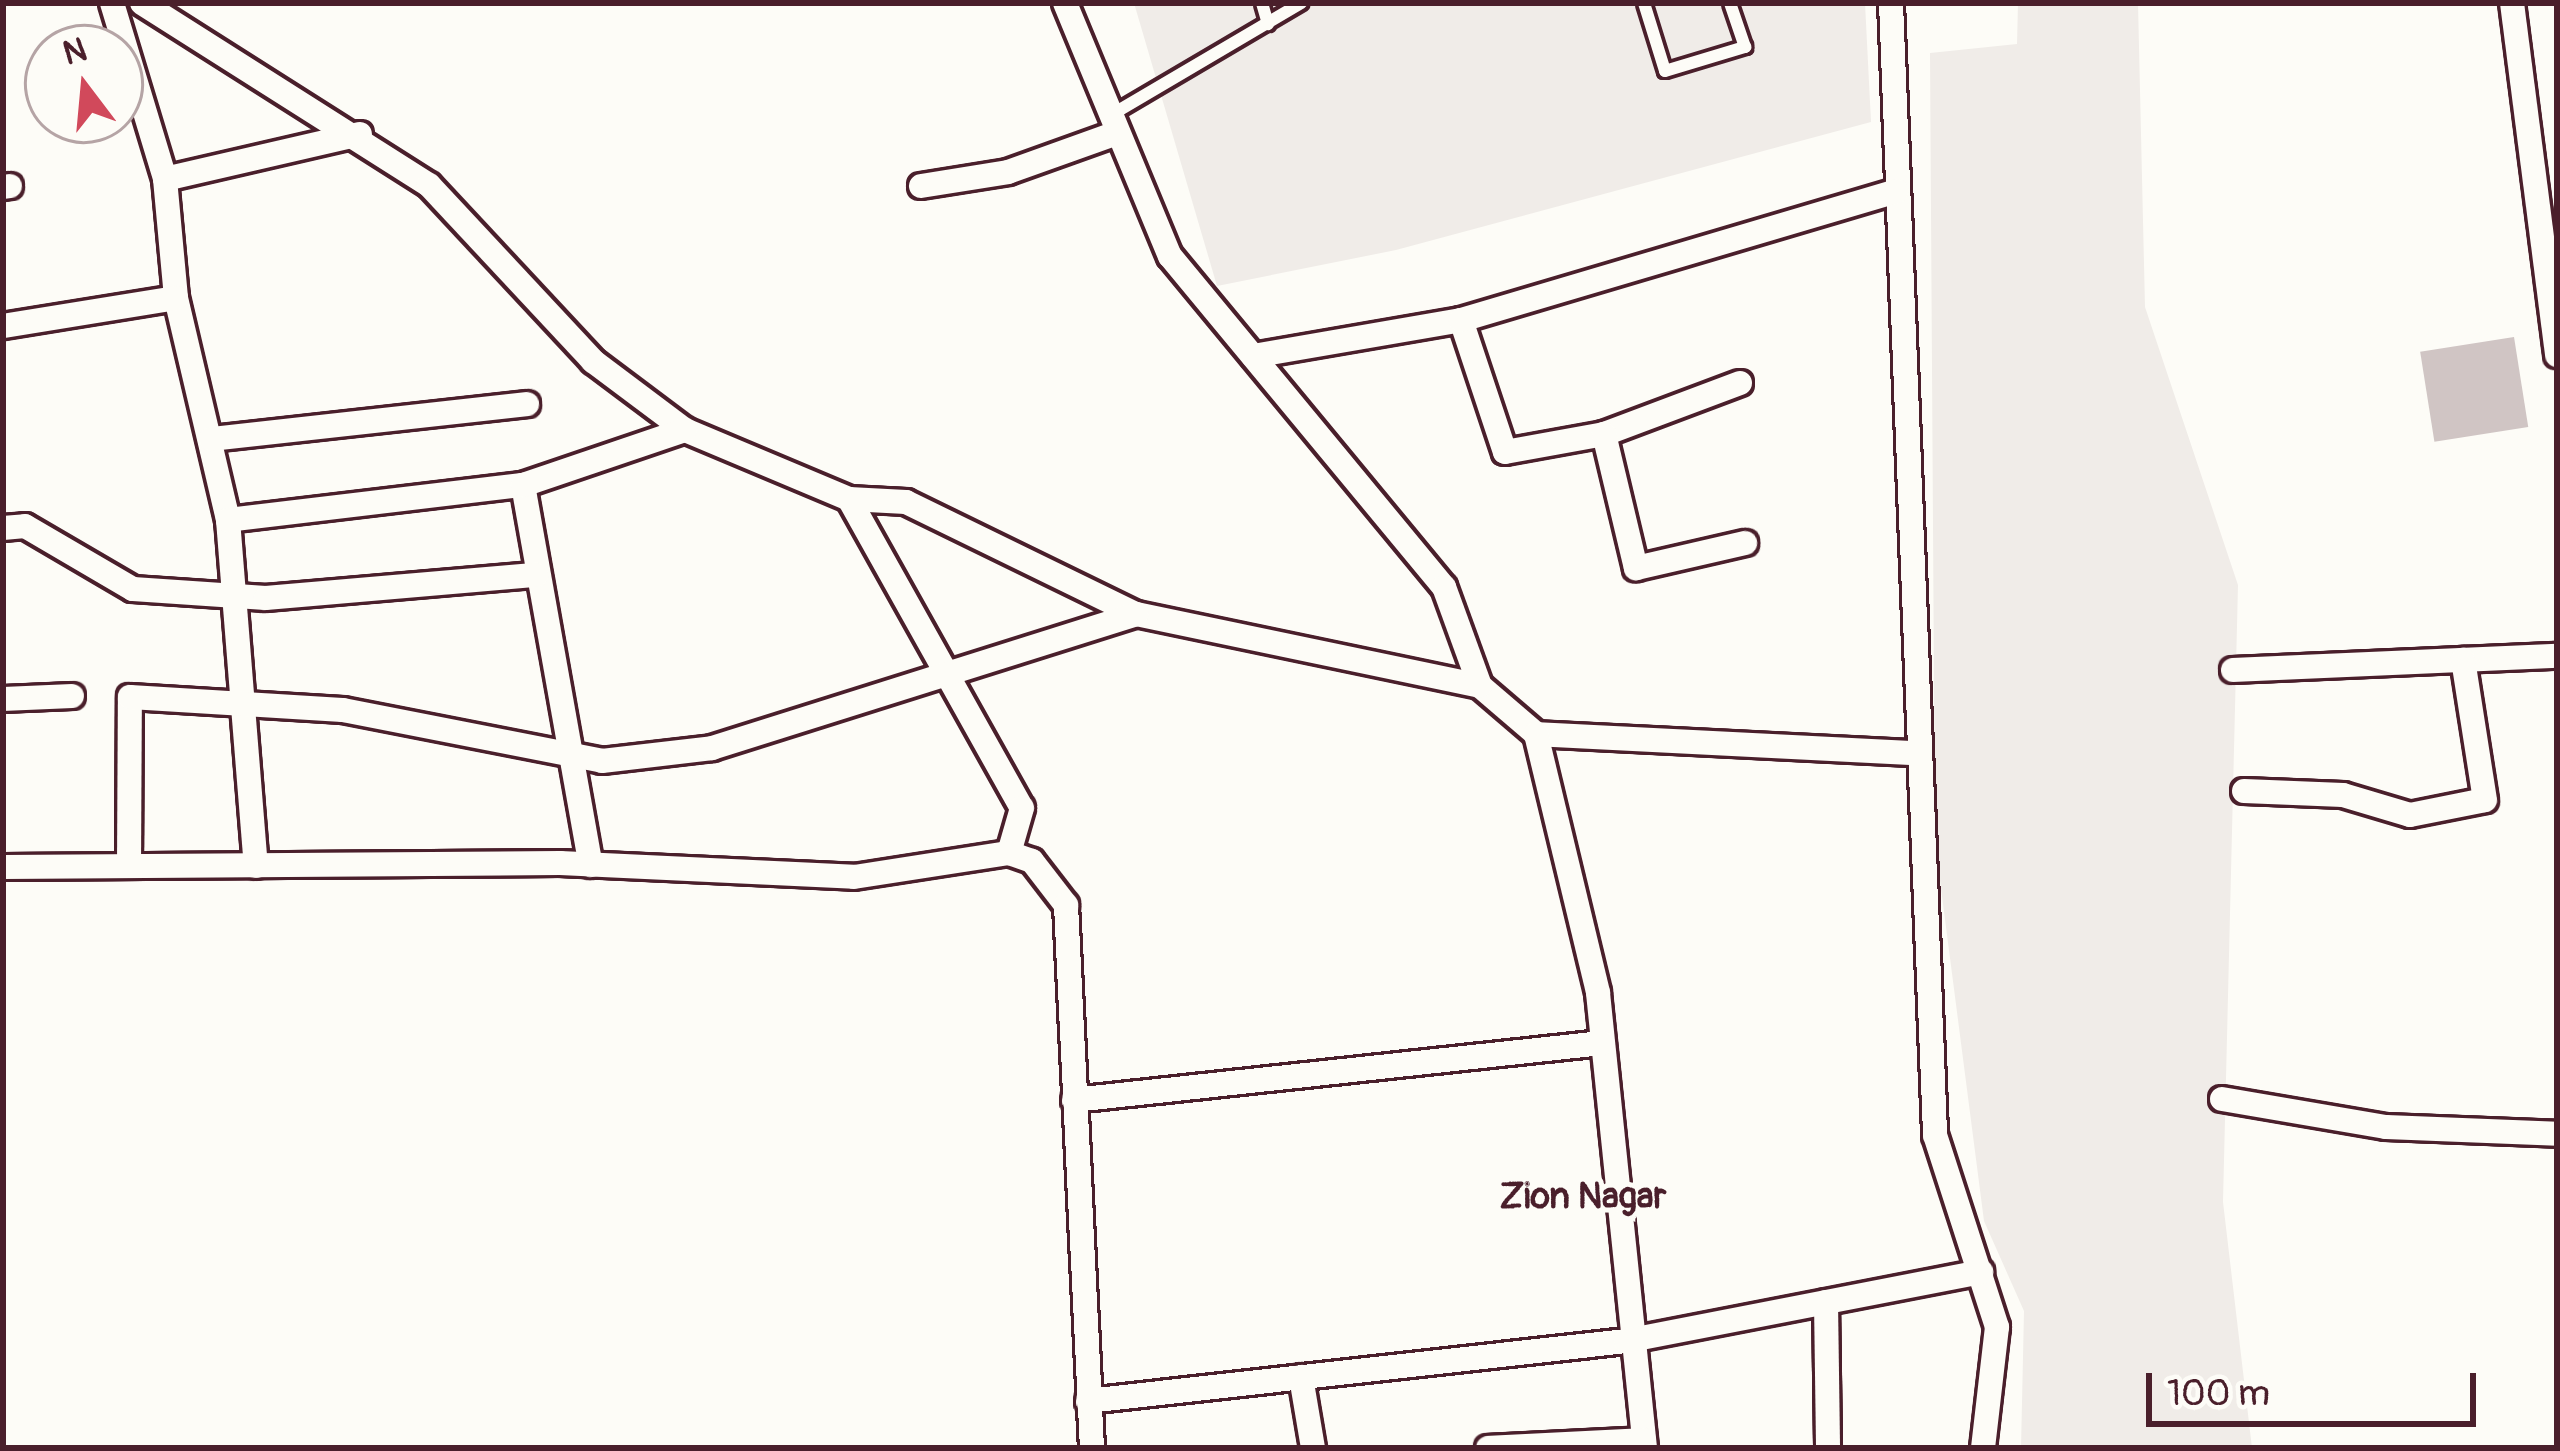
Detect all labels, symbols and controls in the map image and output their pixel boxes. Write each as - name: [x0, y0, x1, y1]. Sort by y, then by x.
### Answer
- north arrow: [24, 24, 144, 144]
- text: N: [58, 29, 91, 75]
- district label: Zion Nagar: [1500, 1175, 1666, 1219]
- scale bar: [2152, 1349, 2482, 1423]
- text: 100 m: [2167, 1371, 2270, 1416]

